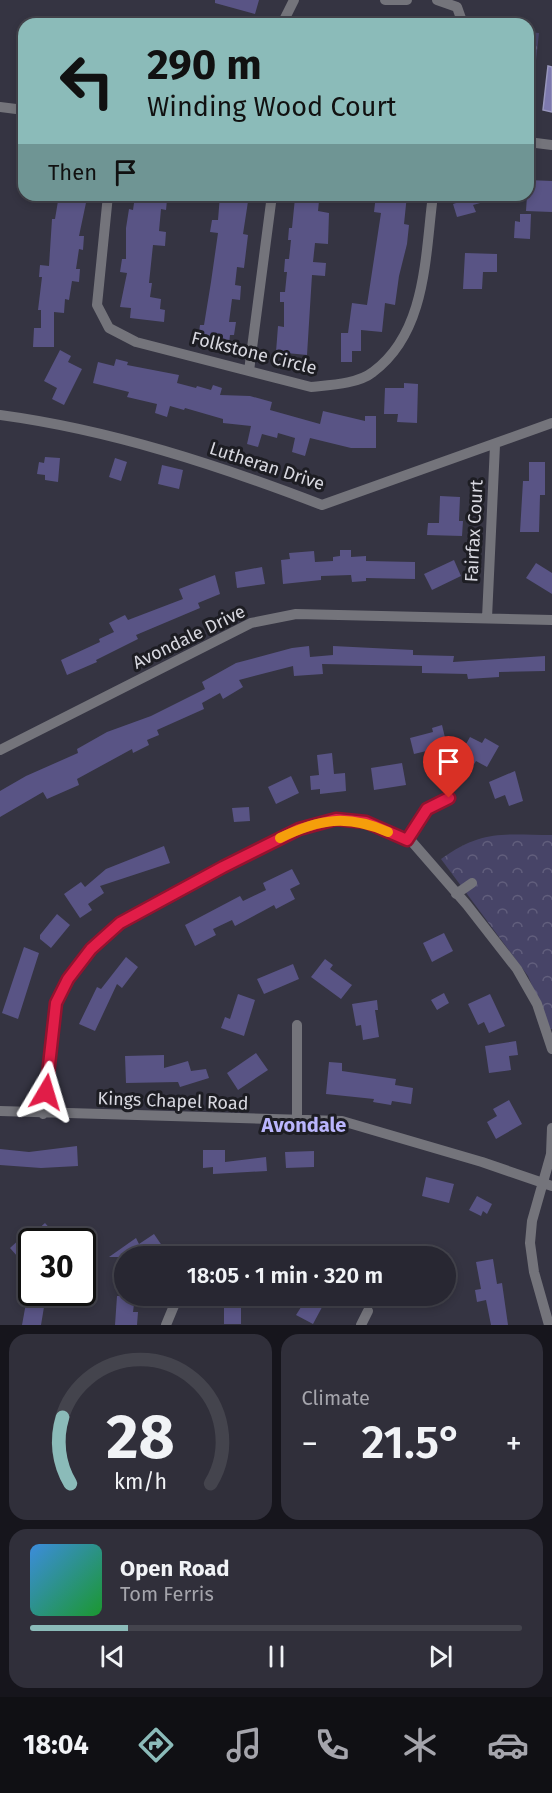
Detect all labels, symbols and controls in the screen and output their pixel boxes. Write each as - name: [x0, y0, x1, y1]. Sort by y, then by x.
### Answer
- text: 290 m: [147, 40, 262, 90]
- icon: left: [48, 42, 126, 120]
- text: Winding Wood Court: [147, 91, 397, 123]
- icon: arrive: [109, 156, 142, 189]
- text: Then: [48, 159, 97, 186]
- street label: Folkstone Circle: [189, 327, 319, 379]
- street label: Lutheran Drive: [207, 437, 327, 495]
- street label: Fairfax Court: [460, 479, 488, 583]
- street label: Avondale Drive: [129, 600, 249, 674]
- pin: [423, 736, 474, 798]
- icon: arrive: [432, 745, 465, 778]
- position arrow: [14, 1060, 78, 1124]
- street label: Kings Chapel Road: [97, 1087, 249, 1115]
- district label: Avondale: [261, 1113, 346, 1137]
- speed limit sign: 30: [18, 1228, 96, 1306]
- text: 18:05 · 1 min · 320 m: [187, 1262, 383, 1289]
- text: Climate: [302, 1386, 370, 1410]
- text: 28: [106, 1400, 175, 1475]
- text: 21.5°: [362, 1416, 462, 1470]
- text: −: [302, 1424, 318, 1464]
- text: +: [506, 1424, 522, 1464]
- text: km/h: [114, 1469, 167, 1495]
- text: Open Road: [120, 1555, 230, 1582]
- text: Tom Ferris: [120, 1582, 214, 1606]
- icon: previous: [96, 1640, 129, 1673]
- icon: pause: [260, 1640, 293, 1673]
- icon: next: [424, 1640, 457, 1673]
- icon: directions: [135, 1724, 177, 1766]
- icon: music: [223, 1724, 265, 1766]
- icon: phone: [311, 1724, 353, 1766]
- icon: climate: [399, 1724, 441, 1766]
- icon: car: [487, 1724, 529, 1766]
- text: 18:04: [23, 1729, 89, 1761]

